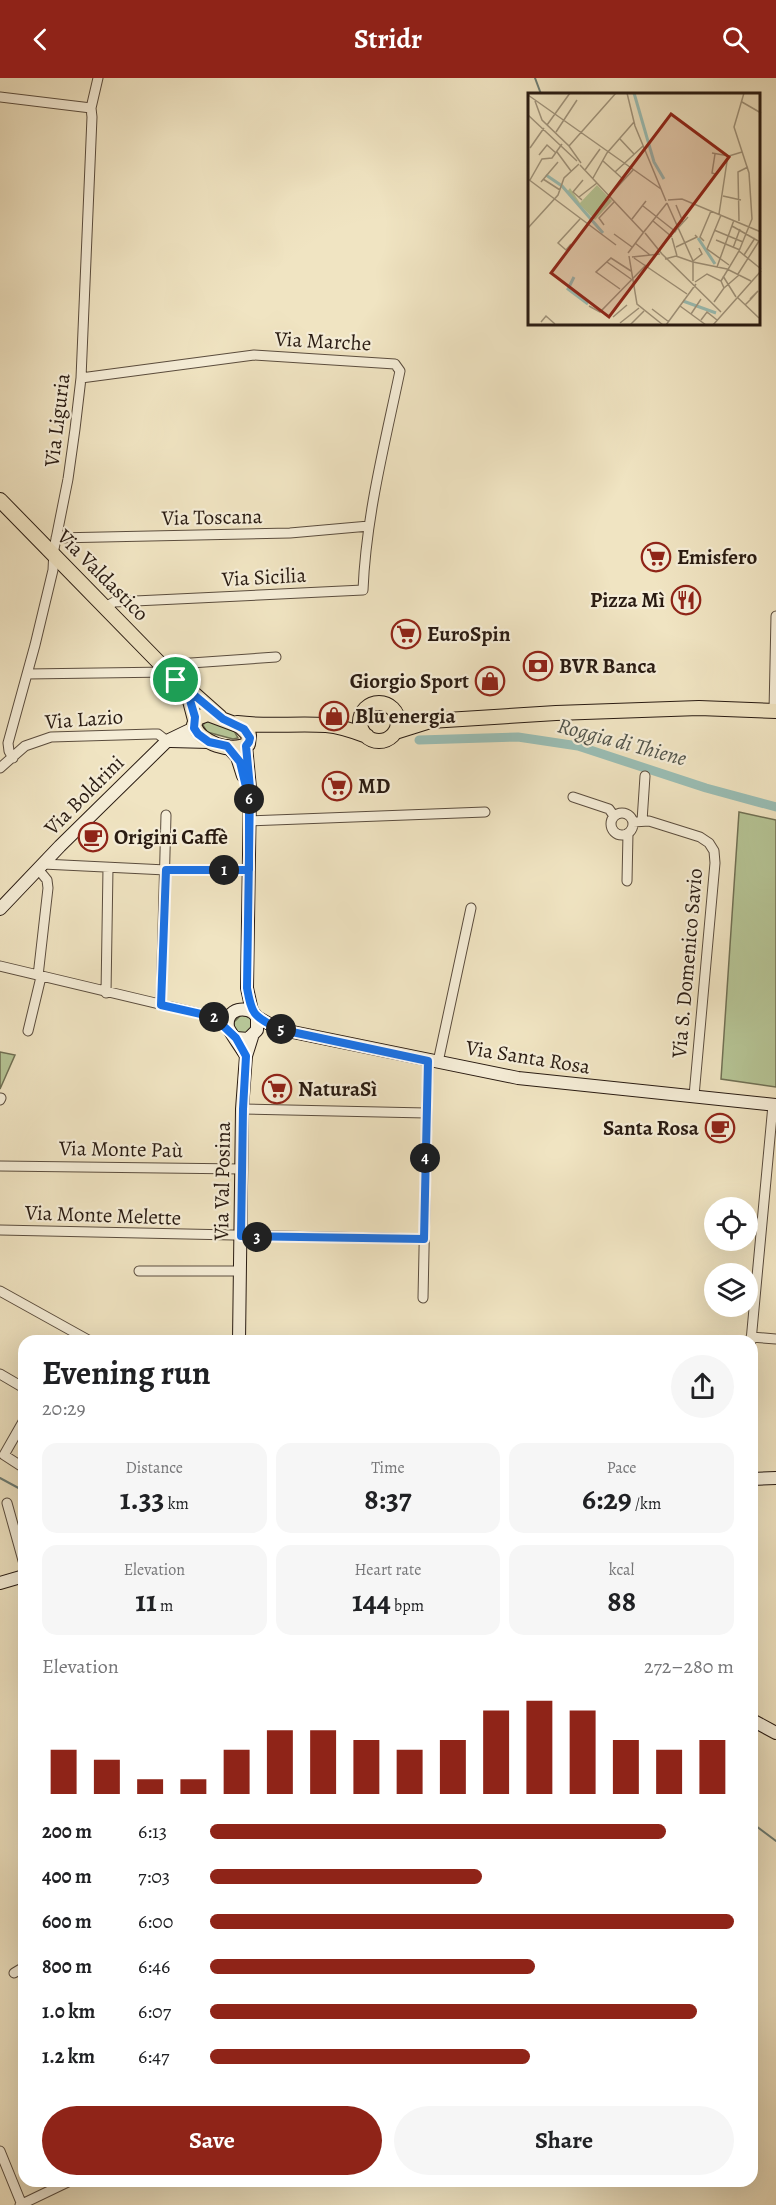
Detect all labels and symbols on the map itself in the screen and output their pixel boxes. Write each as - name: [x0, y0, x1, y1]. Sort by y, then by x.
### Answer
- inset map: [528, 93, 761, 326]
- street label: Via Marche: [273, 324, 372, 358]
- street label: Via Liguria: [37, 371, 77, 469]
- street label: Via Toscana: [160, 502, 263, 532]
- street label: Via Valdastico: [50, 522, 155, 627]
- supermarket icon: Emisfero: [640, 541, 672, 573]
- place label: Emisfero: [677, 543, 757, 571]
- street label: Via Sicilia: [220, 561, 307, 593]
- restaurant icon: Pizza Mì: [670, 584, 702, 616]
- place label: Pizza Mì: [590, 586, 665, 614]
- supermarket icon: EuroSpin: [390, 618, 422, 650]
- place label: EuroSpin: [427, 620, 511, 648]
- bank icon: BVR Banca: [522, 650, 554, 682]
- place label: BVR Banca: [559, 652, 657, 680]
- pin: [150, 654, 201, 705]
- shop icon: Giorgio Sport: [474, 665, 506, 697]
- place label: Giorgio Sport: [350, 667, 469, 695]
- shop icon: Blu energia: [318, 700, 350, 732]
- street label: Via Lazio: [43, 702, 124, 736]
- place label: Blu energia: [355, 702, 456, 730]
- water label: Roggia di Thiene: [554, 710, 690, 774]
- street label: Via Boldrini: [37, 749, 130, 842]
- supermarket icon: MD: [321, 770, 353, 802]
- place label: MD: [358, 772, 390, 800]
- pin: 6: [234, 784, 264, 814]
- cafe icon: Origini Caffè: [77, 821, 109, 853]
- place label: Origini Caffè: [114, 823, 228, 851]
- pin: 1: [209, 855, 239, 885]
- street label: Via S. Domenico Savio: [665, 867, 709, 1060]
- pin: 2: [199, 1002, 229, 1032]
- pin: 5: [266, 1014, 296, 1044]
- street label: Via Santa Rosa: [463, 1033, 592, 1081]
- supermarket icon: NaturaSì: [261, 1073, 293, 1105]
- place label: NaturaSì: [298, 1075, 377, 1103]
- cafe icon: Santa Rosa: [704, 1112, 736, 1144]
- place label: Santa Rosa: [603, 1114, 700, 1142]
- street label: Via Val Posina: [207, 1121, 237, 1242]
- street label: Via Monte Paù: [58, 1134, 184, 1164]
- pin: 4: [410, 1143, 440, 1173]
- street label: Via Monte Melette: [23, 1198, 182, 1232]
- pin: 3: [242, 1222, 272, 1252]

